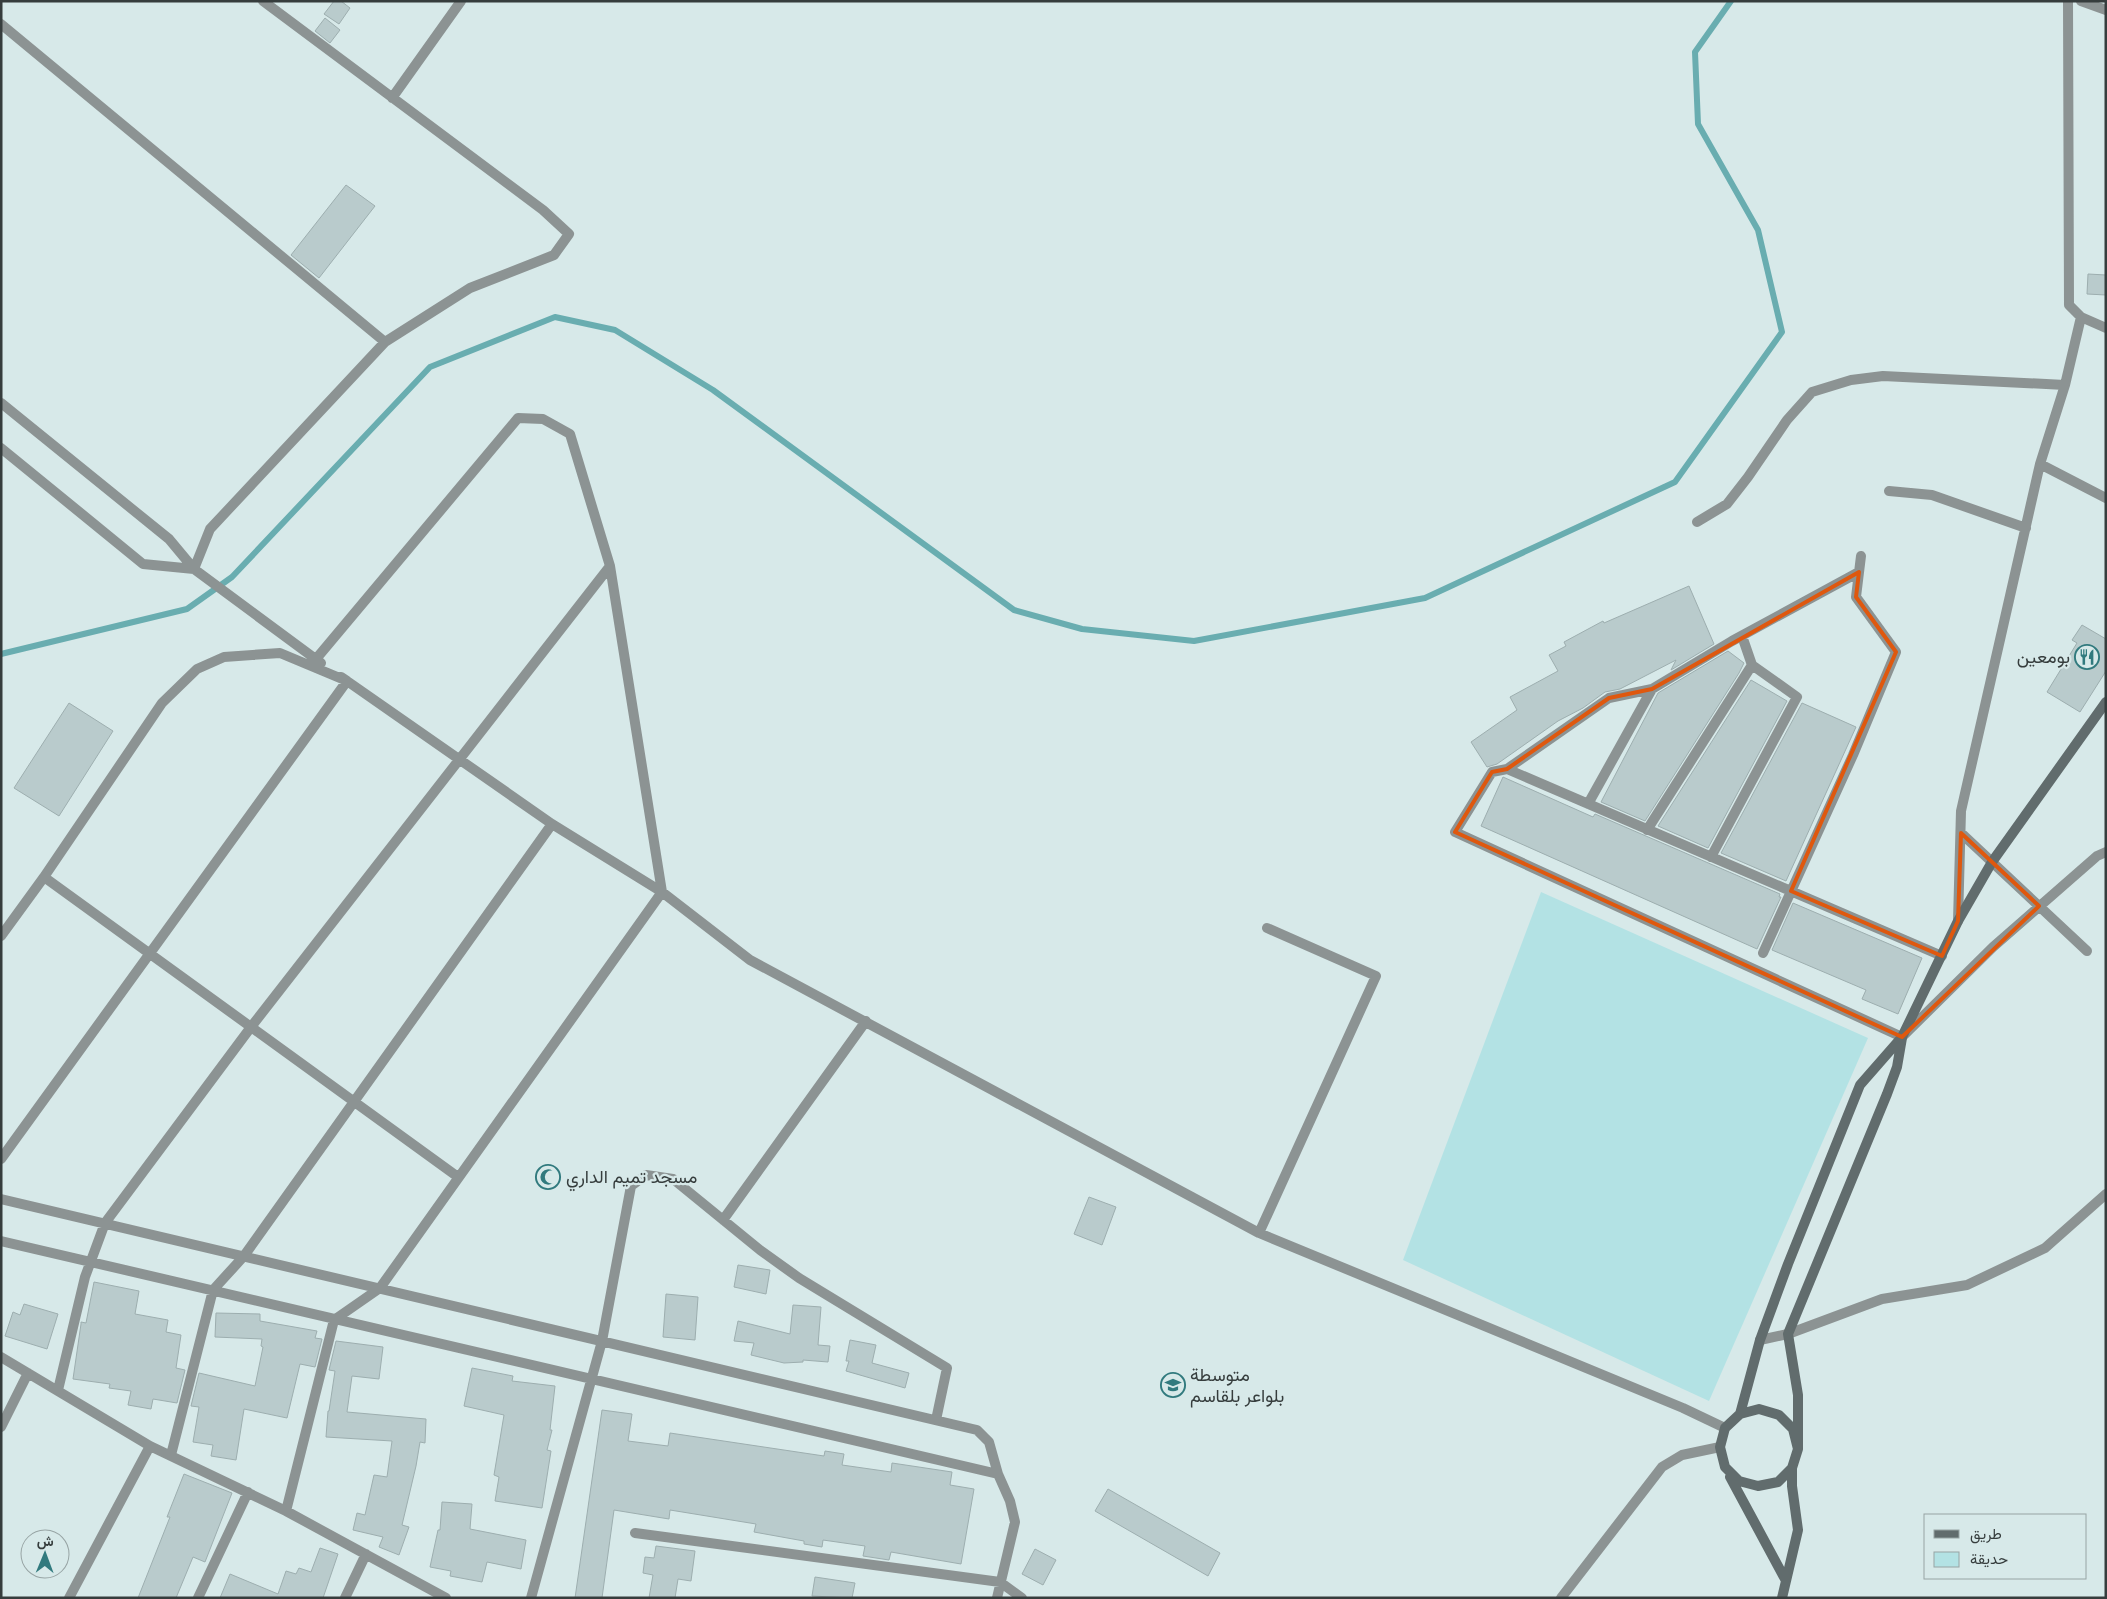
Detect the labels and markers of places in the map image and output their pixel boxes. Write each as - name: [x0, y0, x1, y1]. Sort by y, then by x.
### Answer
- restaurant icon: بومعين: [2074, 644, 2100, 670]
- place label: بومعين: [2017, 646, 2070, 668]
- mosque icon: مسجد تميم الداري: [535, 1164, 561, 1190]
- place label: مسجد تميم الداري: [566, 1166, 697, 1192]
- place label: متوسطة بلواعر بلقاسم: [1190, 1364, 1284, 1408]
- school or university icon: متوسطة بلواعر بلقاسم: [1160, 1372, 1186, 1398]

